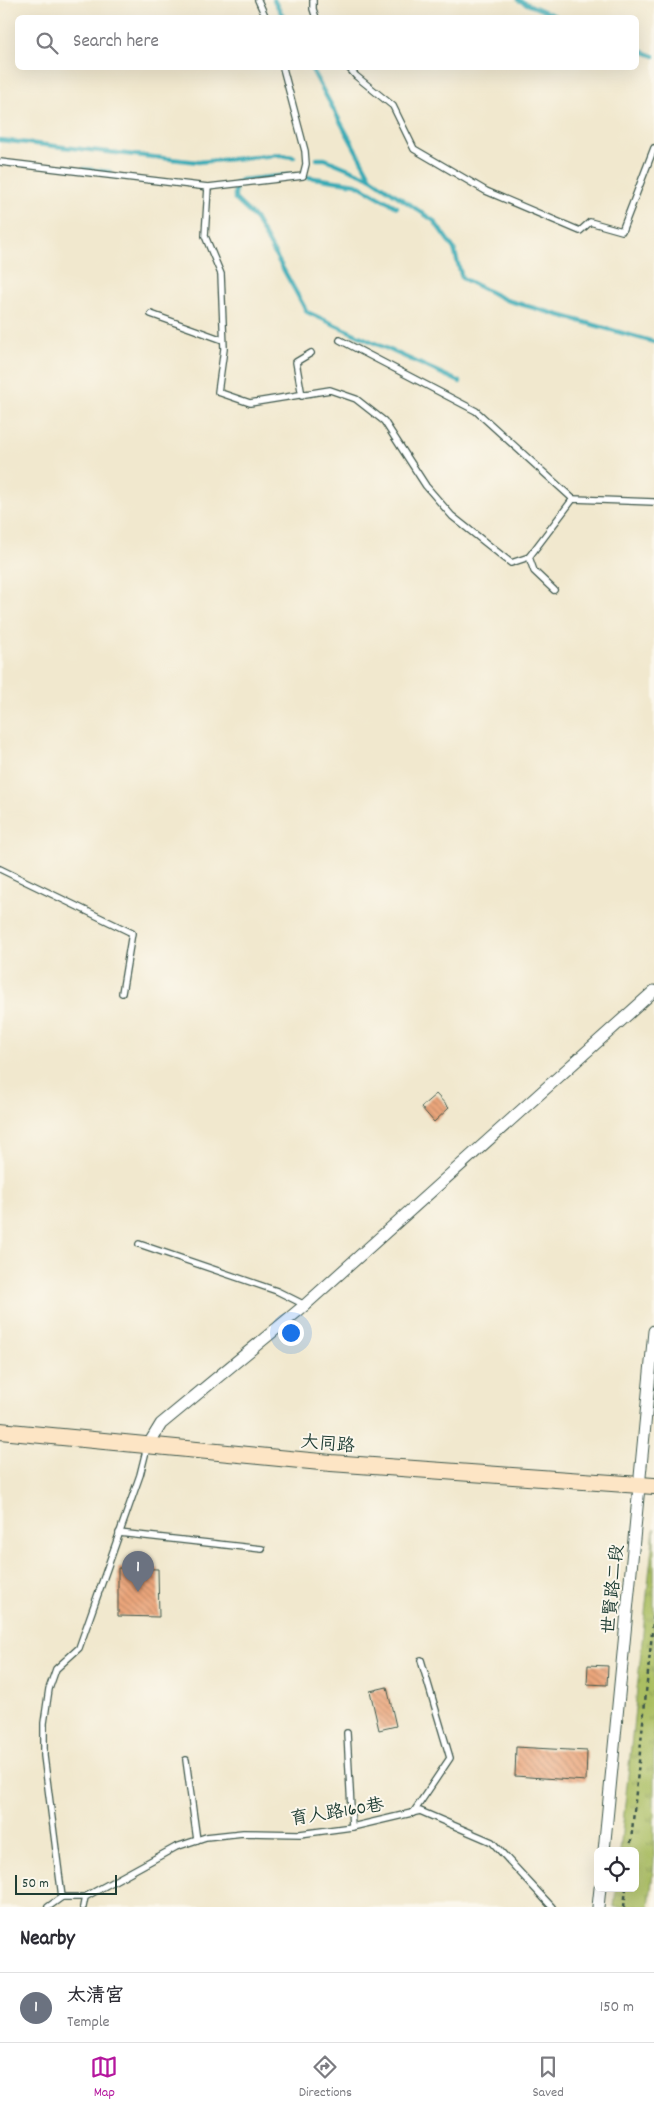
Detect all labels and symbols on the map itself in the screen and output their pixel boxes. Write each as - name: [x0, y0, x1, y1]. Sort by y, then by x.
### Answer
- your location: [278, 1320, 304, 1346]
- street label: 大同路: [300, 1431, 356, 1460]
- street label: 世賢路二段: [597, 1543, 632, 1635]
- pin: 1: [122, 1551, 154, 1592]
- street label: 育人路160巷: [289, 1794, 386, 1833]
- scale bar: [15, 1872, 118, 1895]

